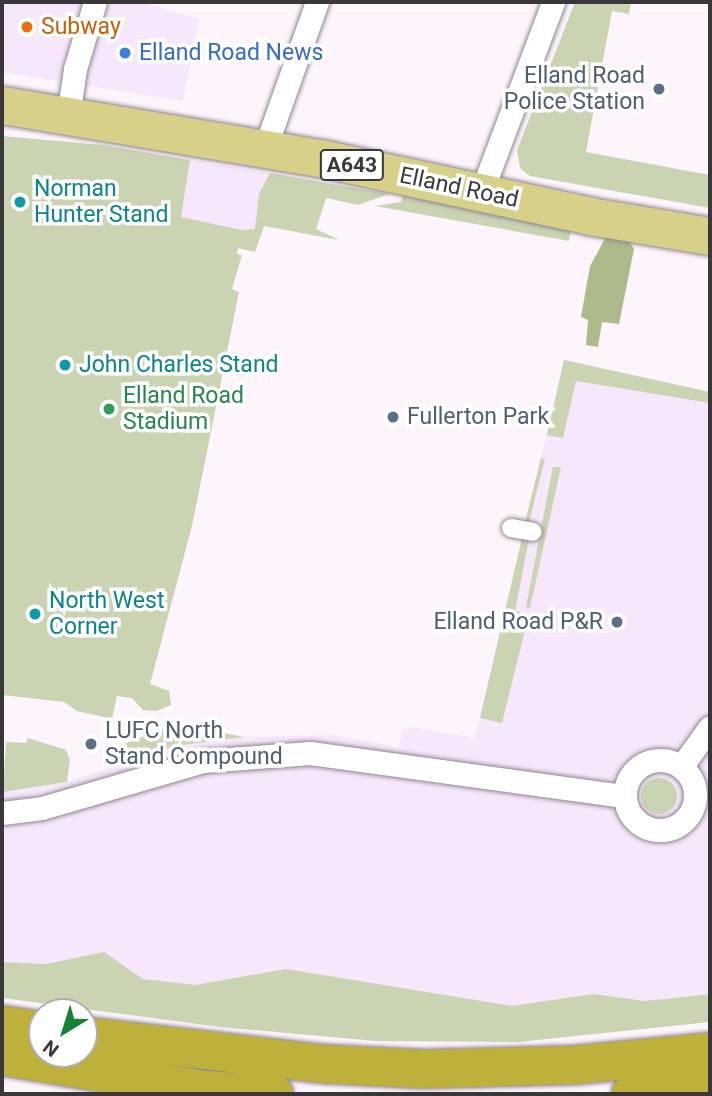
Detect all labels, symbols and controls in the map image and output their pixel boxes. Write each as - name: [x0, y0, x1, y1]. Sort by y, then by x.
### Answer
- place label: Subway: [41, 13, 121, 41]
- marker: Subway: [19, 19, 35, 35]
- place label: Elland Road News: [139, 39, 323, 67]
- marker: Elland Road News: [117, 45, 133, 61]
- place label: Elland Road Police Station: [504, 62, 645, 116]
- marker: Elland Road Police Station: [651, 81, 667, 97]
- road number: A643: [319, 148, 385, 182]
- street label: Elland Road: [397, 162, 521, 214]
- place label: Norman Hunter Stand: [34, 175, 168, 229]
- marker: Norman Hunter Stand: [12, 194, 28, 210]
- place label: John Charles Stand: [79, 351, 279, 379]
- marker: John Charles Stand: [57, 357, 73, 373]
- place label: Elland Road Stadium: [123, 382, 244, 436]
- marker: Elland Road Stadium: [101, 401, 117, 417]
- place label: Fullerton Park: [407, 403, 549, 431]
- marker: Fullerton Park: [385, 409, 401, 425]
- place label: North West Corner: [49, 587, 164, 641]
- marker: North West Corner: [27, 606, 43, 622]
- place label: Elland Road P&R: [433, 608, 603, 636]
- marker: Elland Road P&R: [609, 614, 625, 630]
- place label: LUFC North Stand Compound: [105, 717, 283, 771]
- marker: LUFC North Stand Compound: [83, 736, 99, 752]
- north arrow: [28, 998, 98, 1068]
- text: N: [39, 1035, 63, 1062]

